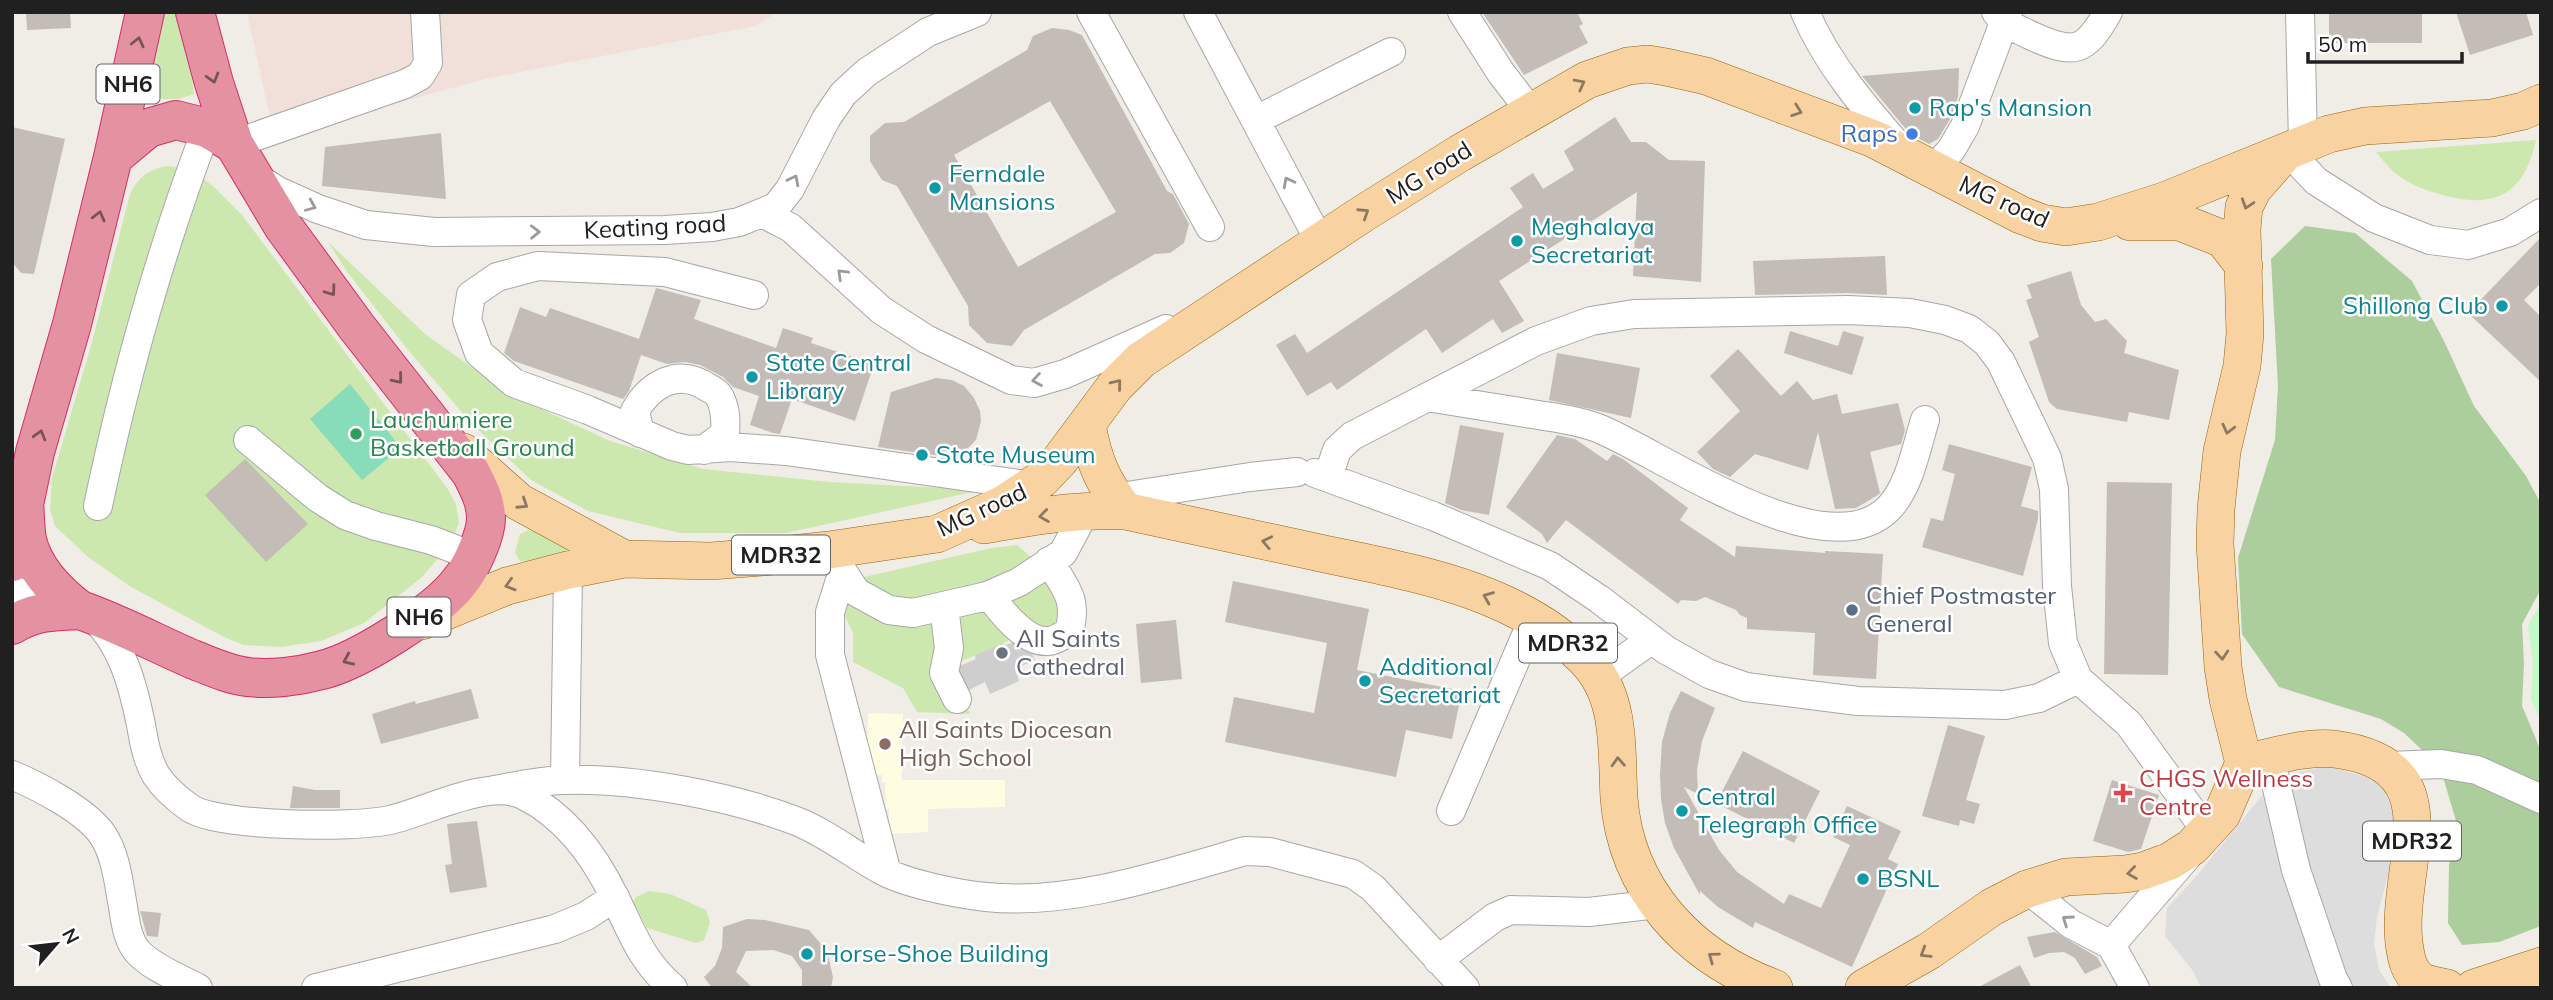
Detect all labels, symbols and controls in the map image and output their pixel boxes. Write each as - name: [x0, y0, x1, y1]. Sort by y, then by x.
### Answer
- scale bar: [2308, 21, 2462, 65]
- text: 50 m: [2318, 31, 2367, 57]
- one-way arrow: [130, 36, 144, 48]
- road number: NH6: [96, 64, 160, 104]
- one-way arrow: [204, 72, 219, 84]
- one-way arrow: [1573, 79, 1586, 92]
- place label: Rap's Mansion: [1929, 92, 2092, 122]
- marker: Rap's Mansion: [1907, 100, 1923, 116]
- one-way arrow: [1790, 103, 1802, 117]
- place label: Raps: [1841, 118, 1898, 148]
- marker: Raps: [1904, 126, 1920, 142]
- street label: MG road: [1380, 134, 1477, 210]
- place label: Ferndale Mansions: [949, 158, 1055, 216]
- street label: MG road: [1955, 168, 2054, 234]
- one-way arrow: [786, 175, 799, 187]
- one-way arrow: [1283, 177, 1297, 189]
- marker: Ferndale Mansions: [927, 180, 943, 196]
- one-way arrow: [304, 198, 317, 212]
- one-way arrow: [2241, 198, 2255, 210]
- street label: Keating road: [583, 207, 727, 245]
- one-way arrow: [1356, 209, 1369, 222]
- one-way arrow: [91, 210, 105, 222]
- place label: Meghalaya Secretariat: [1531, 211, 1654, 269]
- one-way arrow: [530, 225, 541, 240]
- marker: Meghalaya Secretariat: [1509, 233, 1525, 249]
- one-way arrow: [838, 270, 851, 283]
- one-way arrow: [322, 283, 335, 296]
- place label: Shillong Club: [2343, 290, 2488, 320]
- marker: Shillong Club: [2494, 298, 2510, 314]
- place label: State Central Library: [766, 347, 911, 405]
- marker: State Central Library: [744, 369, 760, 385]
- one-way arrow: [390, 371, 403, 384]
- one-way arrow: [1031, 372, 1043, 387]
- one-way arrow: [1109, 380, 1122, 392]
- place label: Lauchumiere Basketball Ground: [370, 404, 575, 462]
- one-way arrow: [2222, 423, 2236, 435]
- marker: Lauchumiere Basketball Ground: [348, 426, 364, 442]
- one-way arrow: [32, 430, 46, 442]
- place label: State Museum: [936, 439, 1096, 469]
- marker: State Museum: [914, 447, 930, 463]
- street label: MG road: [932, 475, 1031, 543]
- one-way arrow: [515, 496, 528, 508]
- one-way arrow: [1038, 508, 1050, 523]
- one-way arrow: [1261, 535, 1273, 550]
- road number: MDR32: [732, 536, 830, 575]
- one-way arrow: [504, 577, 516, 592]
- place label: Chief Postmaster General: [1866, 580, 2056, 638]
- one-way arrow: [1482, 591, 1494, 605]
- road number: NH6: [388, 597, 450, 636]
- marker: Chief Postmaster General: [1844, 602, 1860, 618]
- place label: All Saints Cathedral: [1016, 623, 1125, 681]
- road number: MDR32: [1519, 624, 1617, 663]
- marker: All Saints Cathedral: [994, 645, 1010, 661]
- one-way arrow: [2214, 650, 2229, 661]
- place label: Additional Secretariat: [1379, 651, 1501, 709]
- one-way arrow: [343, 652, 355, 666]
- marker: Additional Secretariat: [1357, 673, 1373, 689]
- place label: All Saints Diocesan High School: [899, 714, 1112, 772]
- marker: All Saints Diocesan High School: [877, 736, 893, 752]
- one-way arrow: [1611, 756, 1626, 767]
- place label: CHGS Wellness Centre: [2139, 763, 2313, 821]
- place label: Central Telegraph Office: [1696, 781, 1877, 839]
- marker: CHGS Wellness Centre: [2113, 783, 2133, 803]
- marker: Central Telegraph Office: [1674, 803, 1690, 819]
- road number: MDR32: [2363, 821, 2461, 860]
- place label: BSNL: [1877, 863, 1939, 893]
- one-way arrow: [2126, 865, 2138, 880]
- marker: BSNL: [1855, 871, 1871, 887]
- north arrow: [21, 909, 91, 979]
- one-way arrow: [2062, 916, 2075, 928]
- text: N: [57, 924, 85, 948]
- place label: Horse-Shoe Building: [821, 938, 1049, 968]
- one-way arrow: [1920, 945, 1933, 958]
- marker: Horse-Shoe Building: [799, 946, 815, 962]
- one-way arrow: [1708, 953, 1721, 965]

